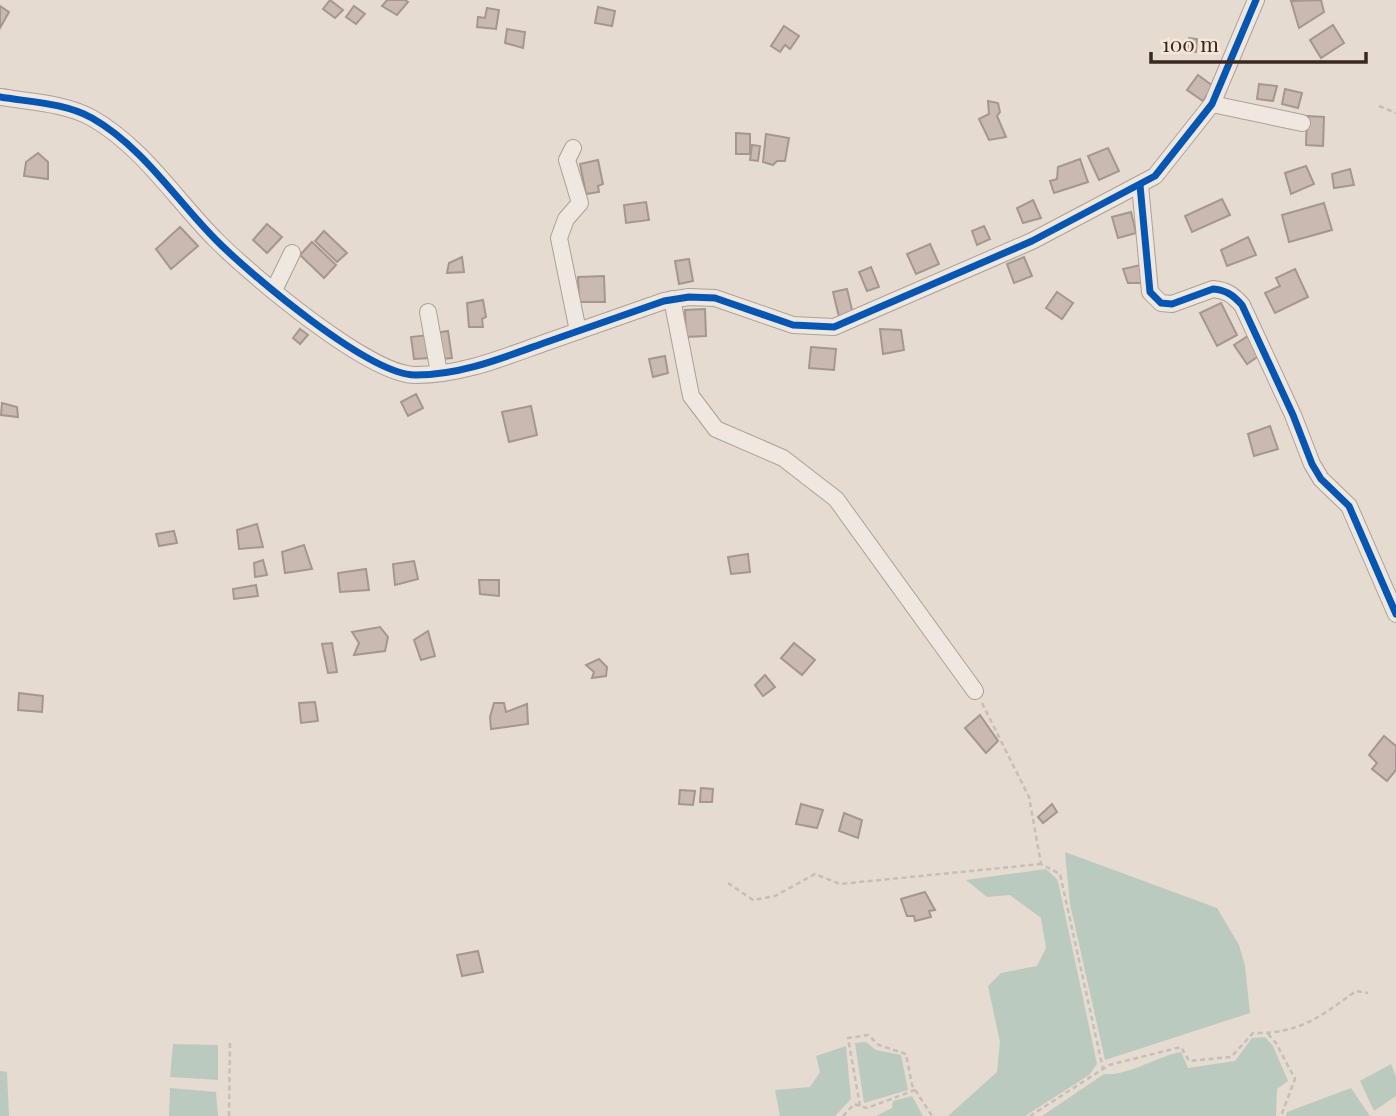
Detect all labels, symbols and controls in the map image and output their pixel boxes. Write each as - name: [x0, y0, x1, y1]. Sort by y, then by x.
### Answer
- scale bar: [1151, 21, 1366, 65]
- text: 100 m: [1162, 29, 1219, 57]

